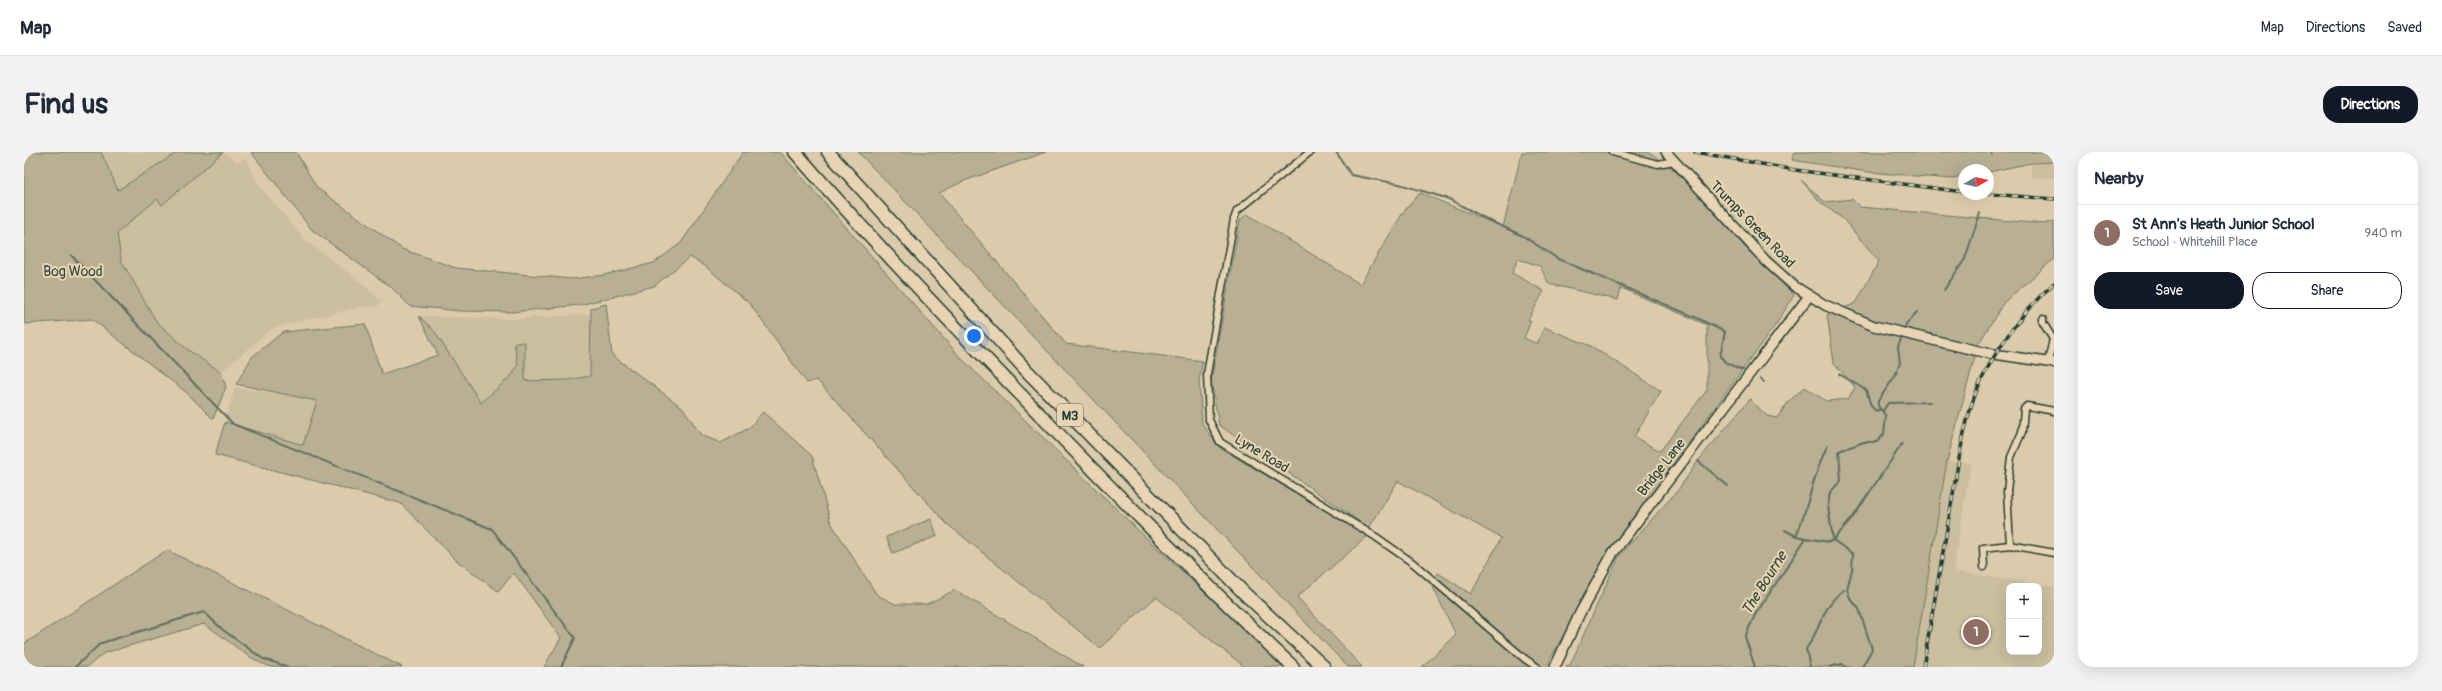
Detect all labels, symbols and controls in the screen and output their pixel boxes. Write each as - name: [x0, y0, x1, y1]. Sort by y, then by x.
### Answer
- text: Map: [20, 16, 51, 40]
- text: Map: [2261, 19, 2284, 36]
- text: Directions: [2306, 19, 2365, 36]
- text: Saved: [2387, 19, 2422, 36]
- button: Directions: [2323, 86, 2418, 123]
- text: Find us: [24, 87, 108, 122]
- north arrow: [1958, 164, 1994, 200]
- text: Nearby: [2094, 168, 2143, 189]
- street label: Trumps Green Road: [1707, 177, 1799, 272]
- text: St Ann's Heath Junior School: [2132, 215, 2314, 234]
- text: 1: [2104, 225, 2110, 241]
- text: 940 m: [2365, 225, 2402, 241]
- text: School · Whitehill Place: [2132, 234, 2257, 250]
- park label: Bog Wood: [43, 263, 103, 280]
- button: Save: [2094, 272, 2244, 309]
- button: Share: [2252, 272, 2402, 309]
- your location: [964, 326, 984, 346]
- road number: M3: [1057, 404, 1083, 426]
- street label: Lyne Road: [1231, 431, 1292, 476]
- street label: Bridge Lane: [1634, 435, 1689, 499]
- water label: The Bourne: [1737, 547, 1792, 619]
- map controls: [2006, 583, 2042, 655]
- button: +: [2006, 583, 2042, 619]
- pin: 1: [1963, 617, 1989, 647]
- button: −: [2006, 619, 2042, 655]

